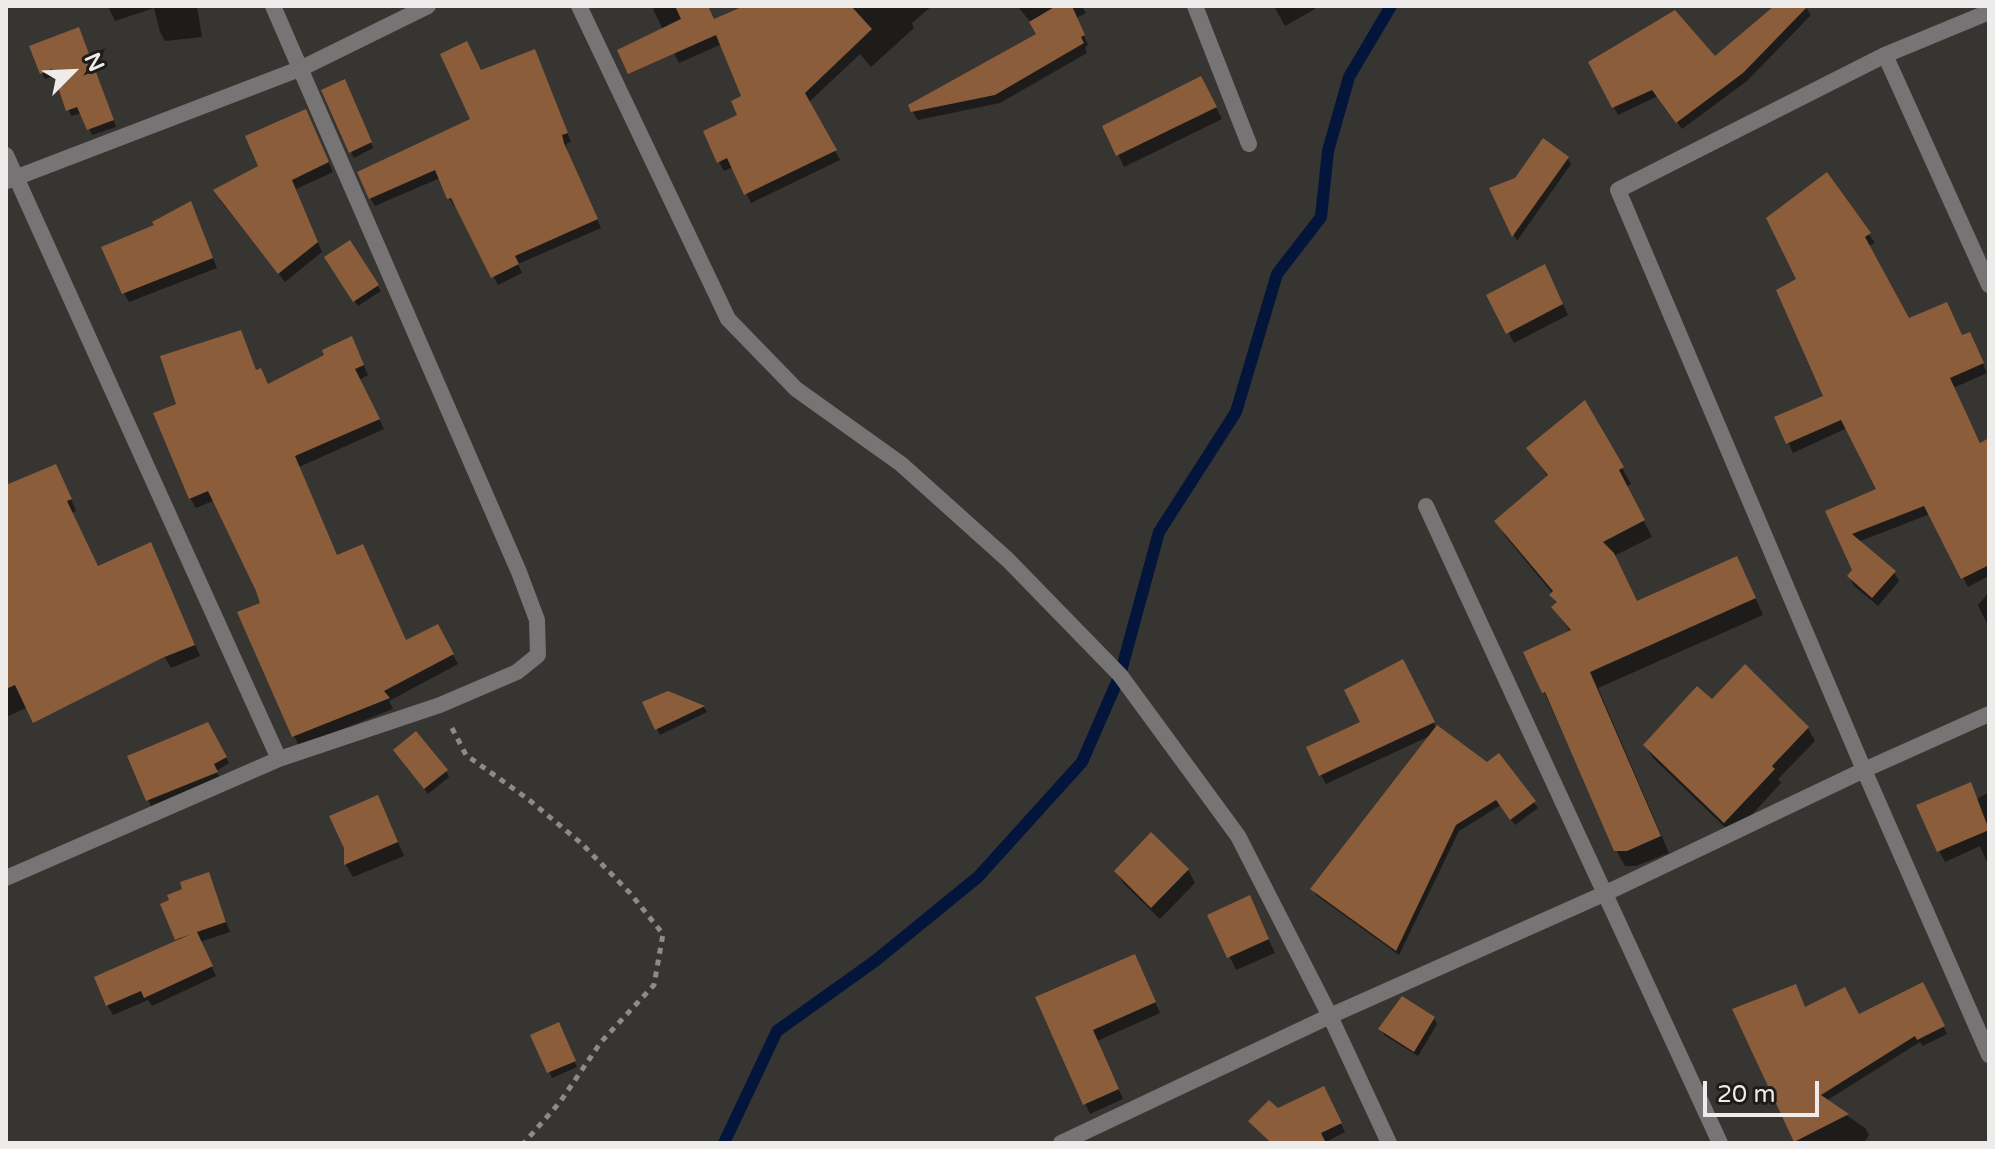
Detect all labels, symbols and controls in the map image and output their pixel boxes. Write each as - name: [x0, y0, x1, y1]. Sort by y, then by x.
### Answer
- north arrow: [32, 32, 112, 112]
- text: N: [78, 49, 109, 76]
- scale bar: [1707, 1065, 1823, 1115]
- text: 20 m: [1717, 1080, 1775, 1109]

